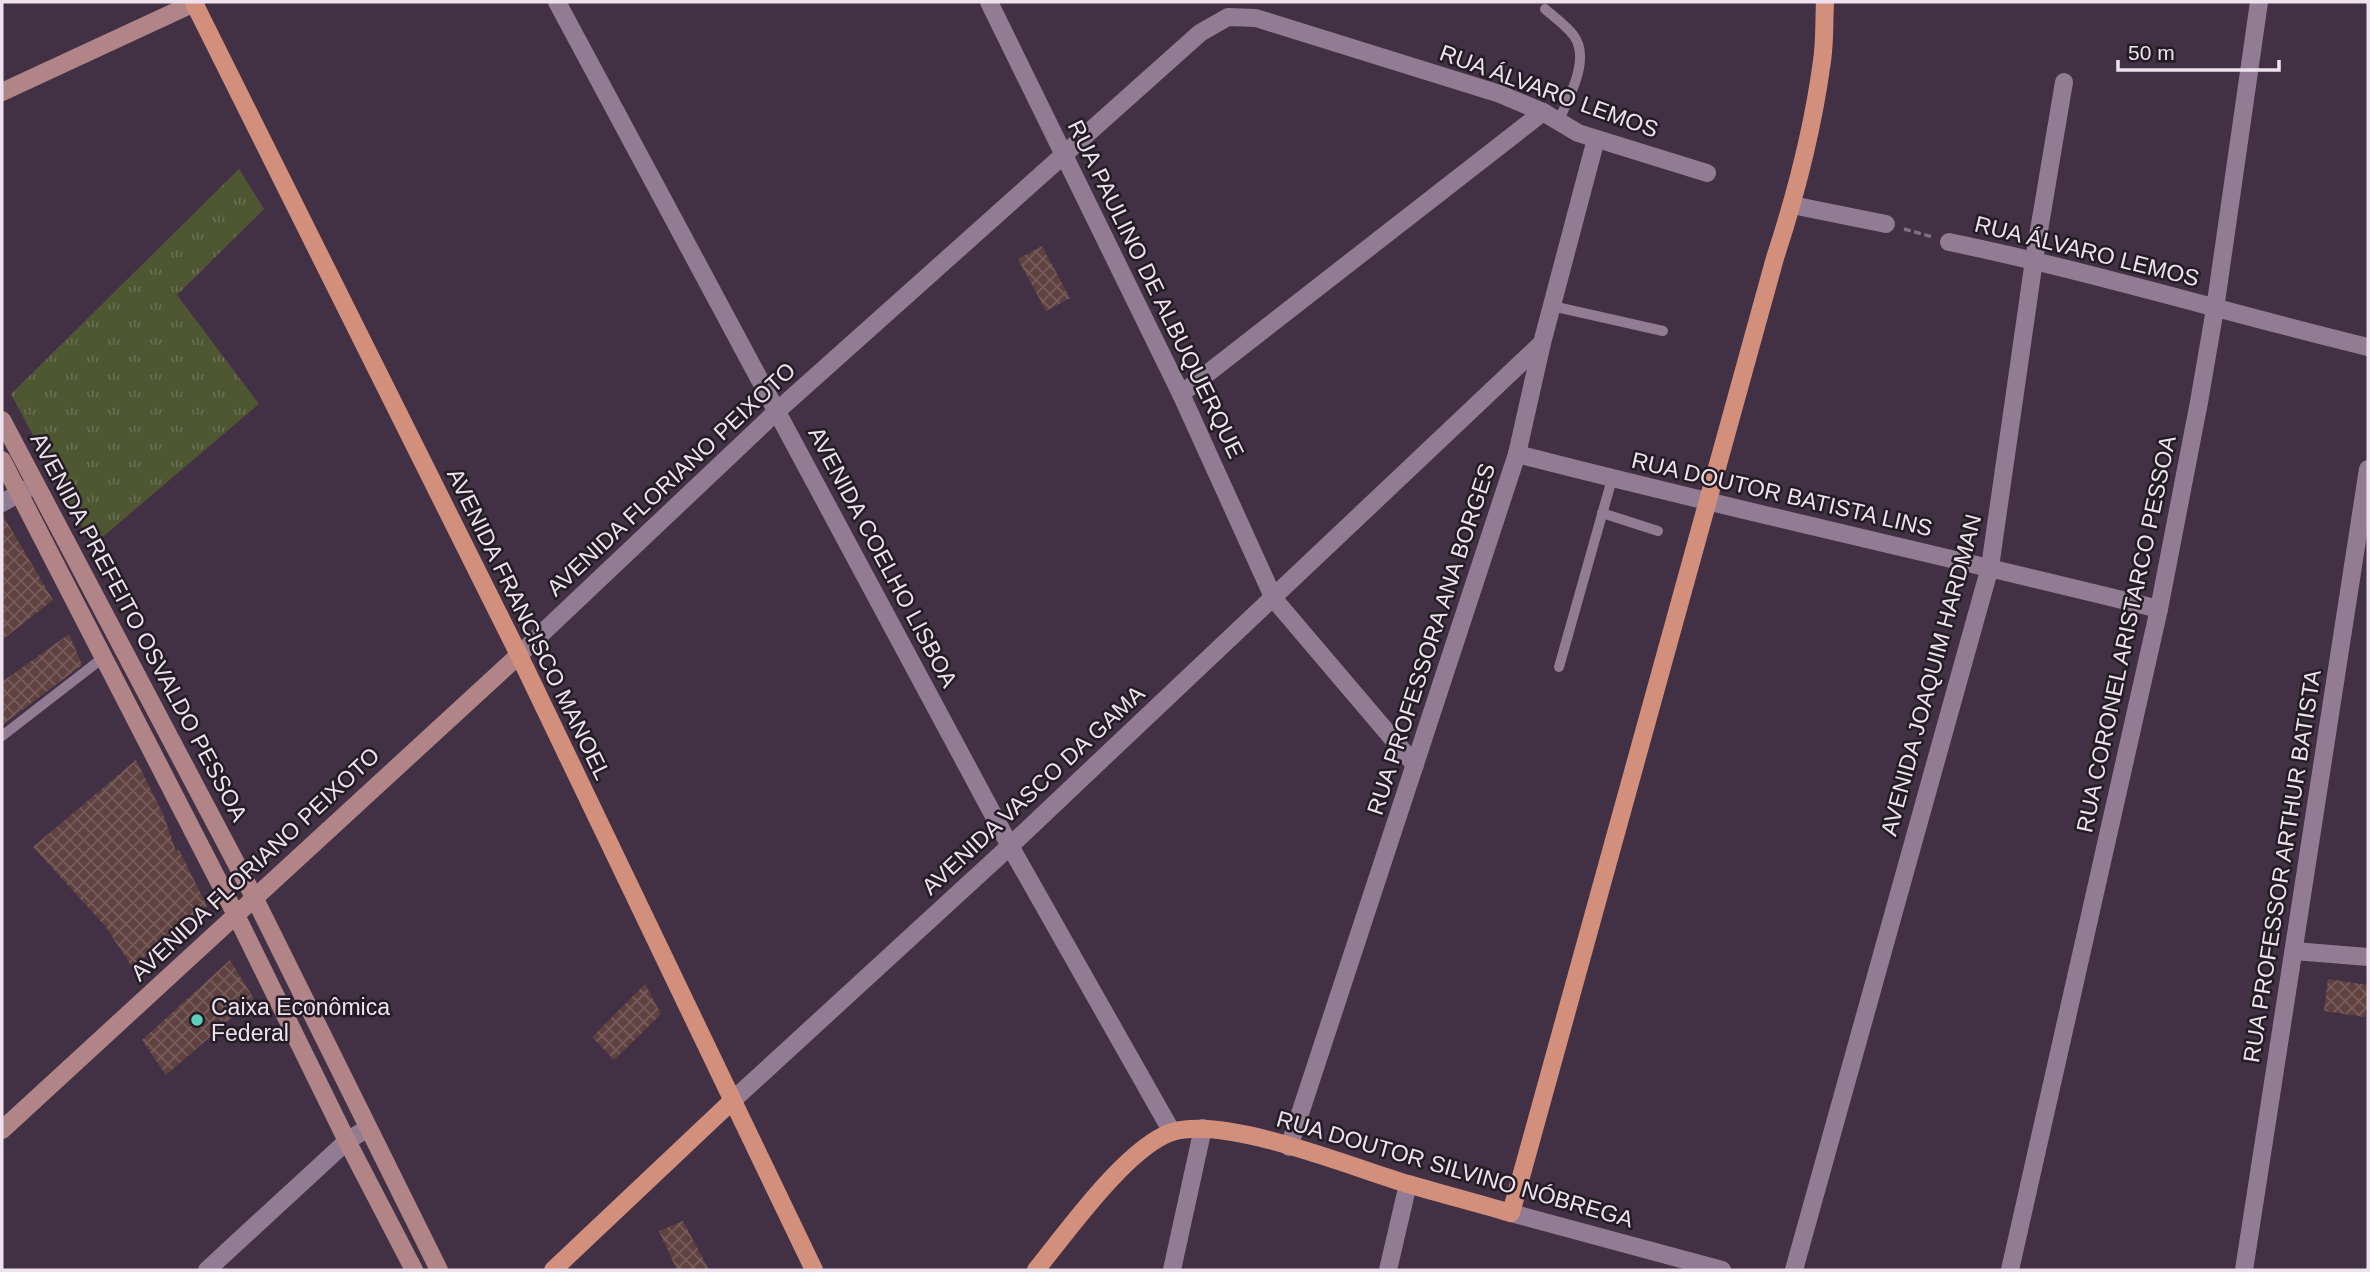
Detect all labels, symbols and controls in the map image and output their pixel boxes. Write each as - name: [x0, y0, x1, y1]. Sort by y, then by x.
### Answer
- scale bar: [2118, 28, 2279, 72]
- street label: RUA ÁLVARO LEMOS: [1436, 39, 1662, 143]
- text: 50 m: [2128, 41, 2175, 64]
- street label: RUA PAULINO DE ALBUQUERQUE: [1063, 116, 1249, 462]
- street label: RUA ÁLVARO LEMOS: [1972, 211, 2202, 291]
- street label: AVENIDA FLORIANO PEIXOTO: [541, 357, 801, 601]
- street label: AVENIDA COELHO LISBOA: [803, 422, 963, 692]
- street label: AVENIDA PREFEITO OSVALDO PESSOA: [25, 428, 253, 826]
- street label: RUA CORONEL ARISTARCO PESSOA: [2071, 433, 2181, 835]
- street label: RUA DOUTOR BATISTA LINS: [1629, 447, 1935, 541]
- street label: RUA PROFESSORA ANA BORGES: [1362, 460, 1500, 818]
- street label: AVENIDA FRANCISCO MANOEL: [442, 464, 616, 784]
- street label: AVENIDA JOAQUIM HARDMAN: [1875, 511, 1987, 839]
- street label: RUA PROFESSOR ARTHUR BATISTA: [2238, 667, 2326, 1064]
- street label: AVENIDA VASCO DA GAMA: [916, 680, 1150, 900]
- street label: AVENIDA FLORIANO PEIXOTO: [125, 742, 385, 986]
- place label: Caixa Econômica Federal: [211, 994, 390, 1046]
- marker: Caixa Econômica Federal: [189, 1012, 205, 1028]
- street label: RUA DOUTOR SILVINO NÓBREGA: [1274, 1106, 1637, 1233]

